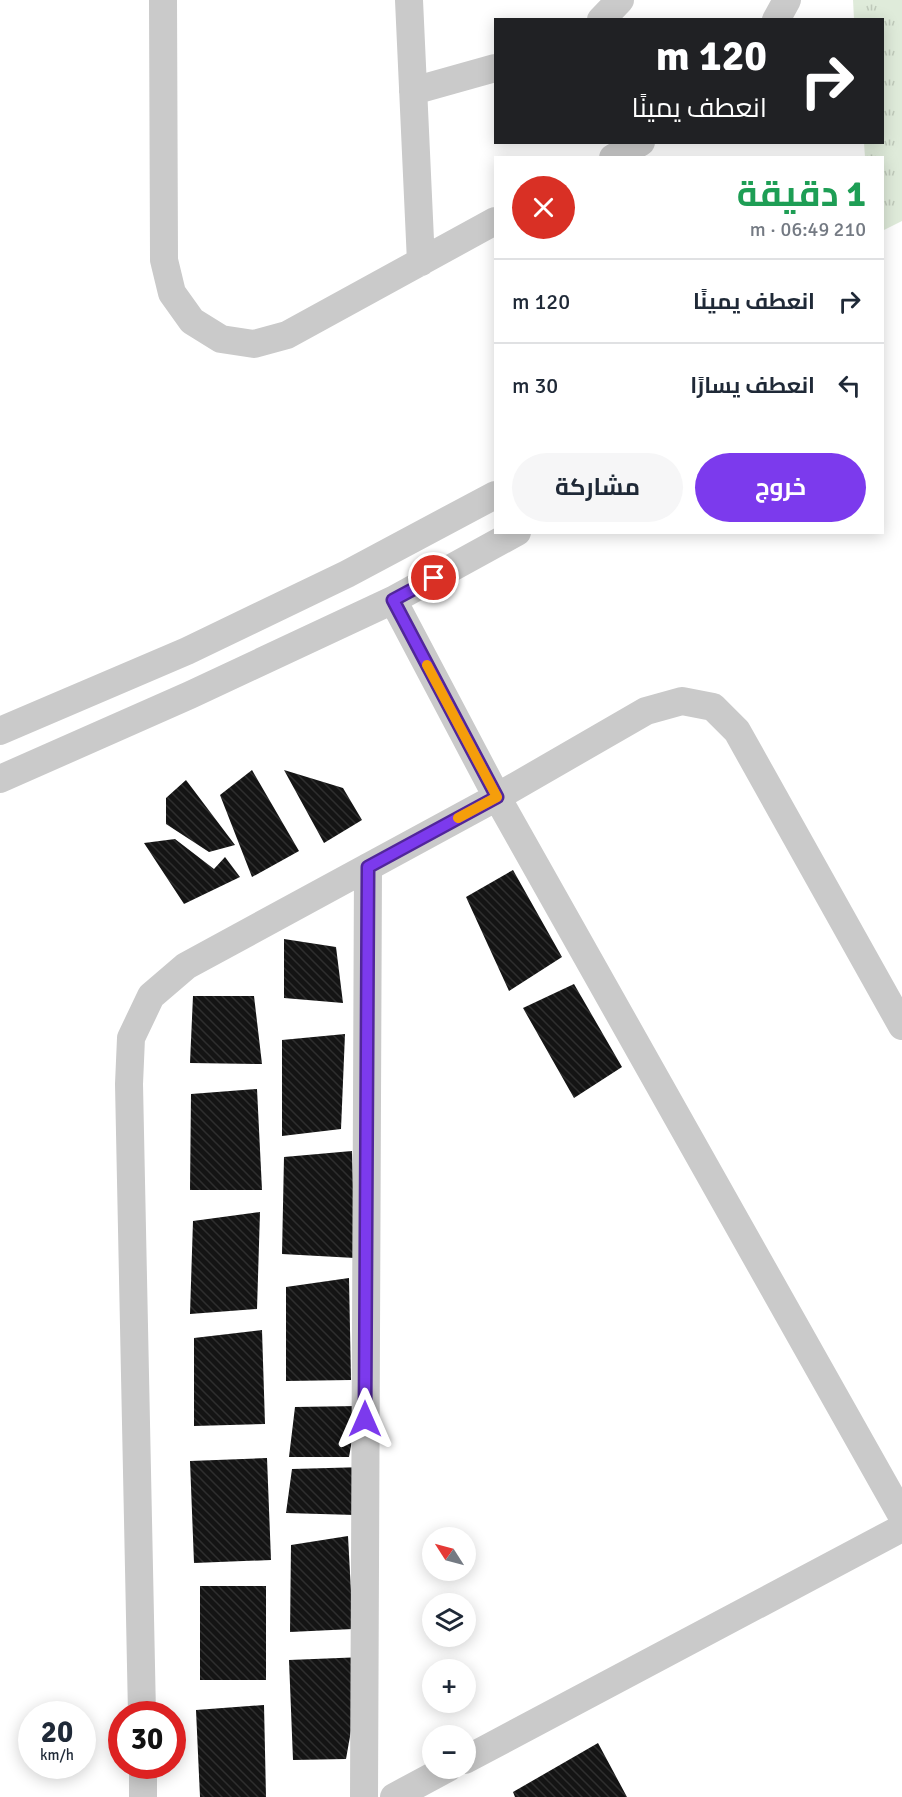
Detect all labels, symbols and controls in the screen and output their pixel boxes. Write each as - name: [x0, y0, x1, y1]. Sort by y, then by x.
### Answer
- text: 120 m: [656, 31, 767, 82]
- icon: right: [788, 42, 866, 120]
- text: انعطف يمينًا: [631, 92, 767, 125]
- text: 1 دقيقة: [737, 172, 866, 217]
- button: close: [512, 176, 575, 239]
- text: 210 m · 06:49: [750, 217, 866, 242]
- icon: right: [833, 285, 866, 318]
- text: 120 m: [512, 288, 570, 315]
- text: انعطف يمينًا: [693, 288, 815, 315]
- icon: left: [833, 369, 866, 402]
- text: 30 m: [512, 372, 558, 399]
- text: انعطف يسارًا: [690, 372, 815, 399]
- button: مشاركة: [512, 453, 683, 522]
- button: خروج: [695, 453, 866, 522]
- pin: [408, 552, 459, 603]
- icon: arrive: [417, 561, 450, 594]
- position arrow: [333, 1387, 397, 1451]
- north arrow: [422, 1527, 476, 1581]
- map controls: [422, 1527, 476, 1779]
- button: layers: [422, 1593, 476, 1647]
- button: +: [422, 1659, 476, 1713]
- speed limit sign: 30: [108, 1701, 186, 1779]
- text: 20: [41, 1714, 73, 1751]
- button: −: [422, 1725, 476, 1779]
- text: km/h: [40, 1746, 74, 1764]

